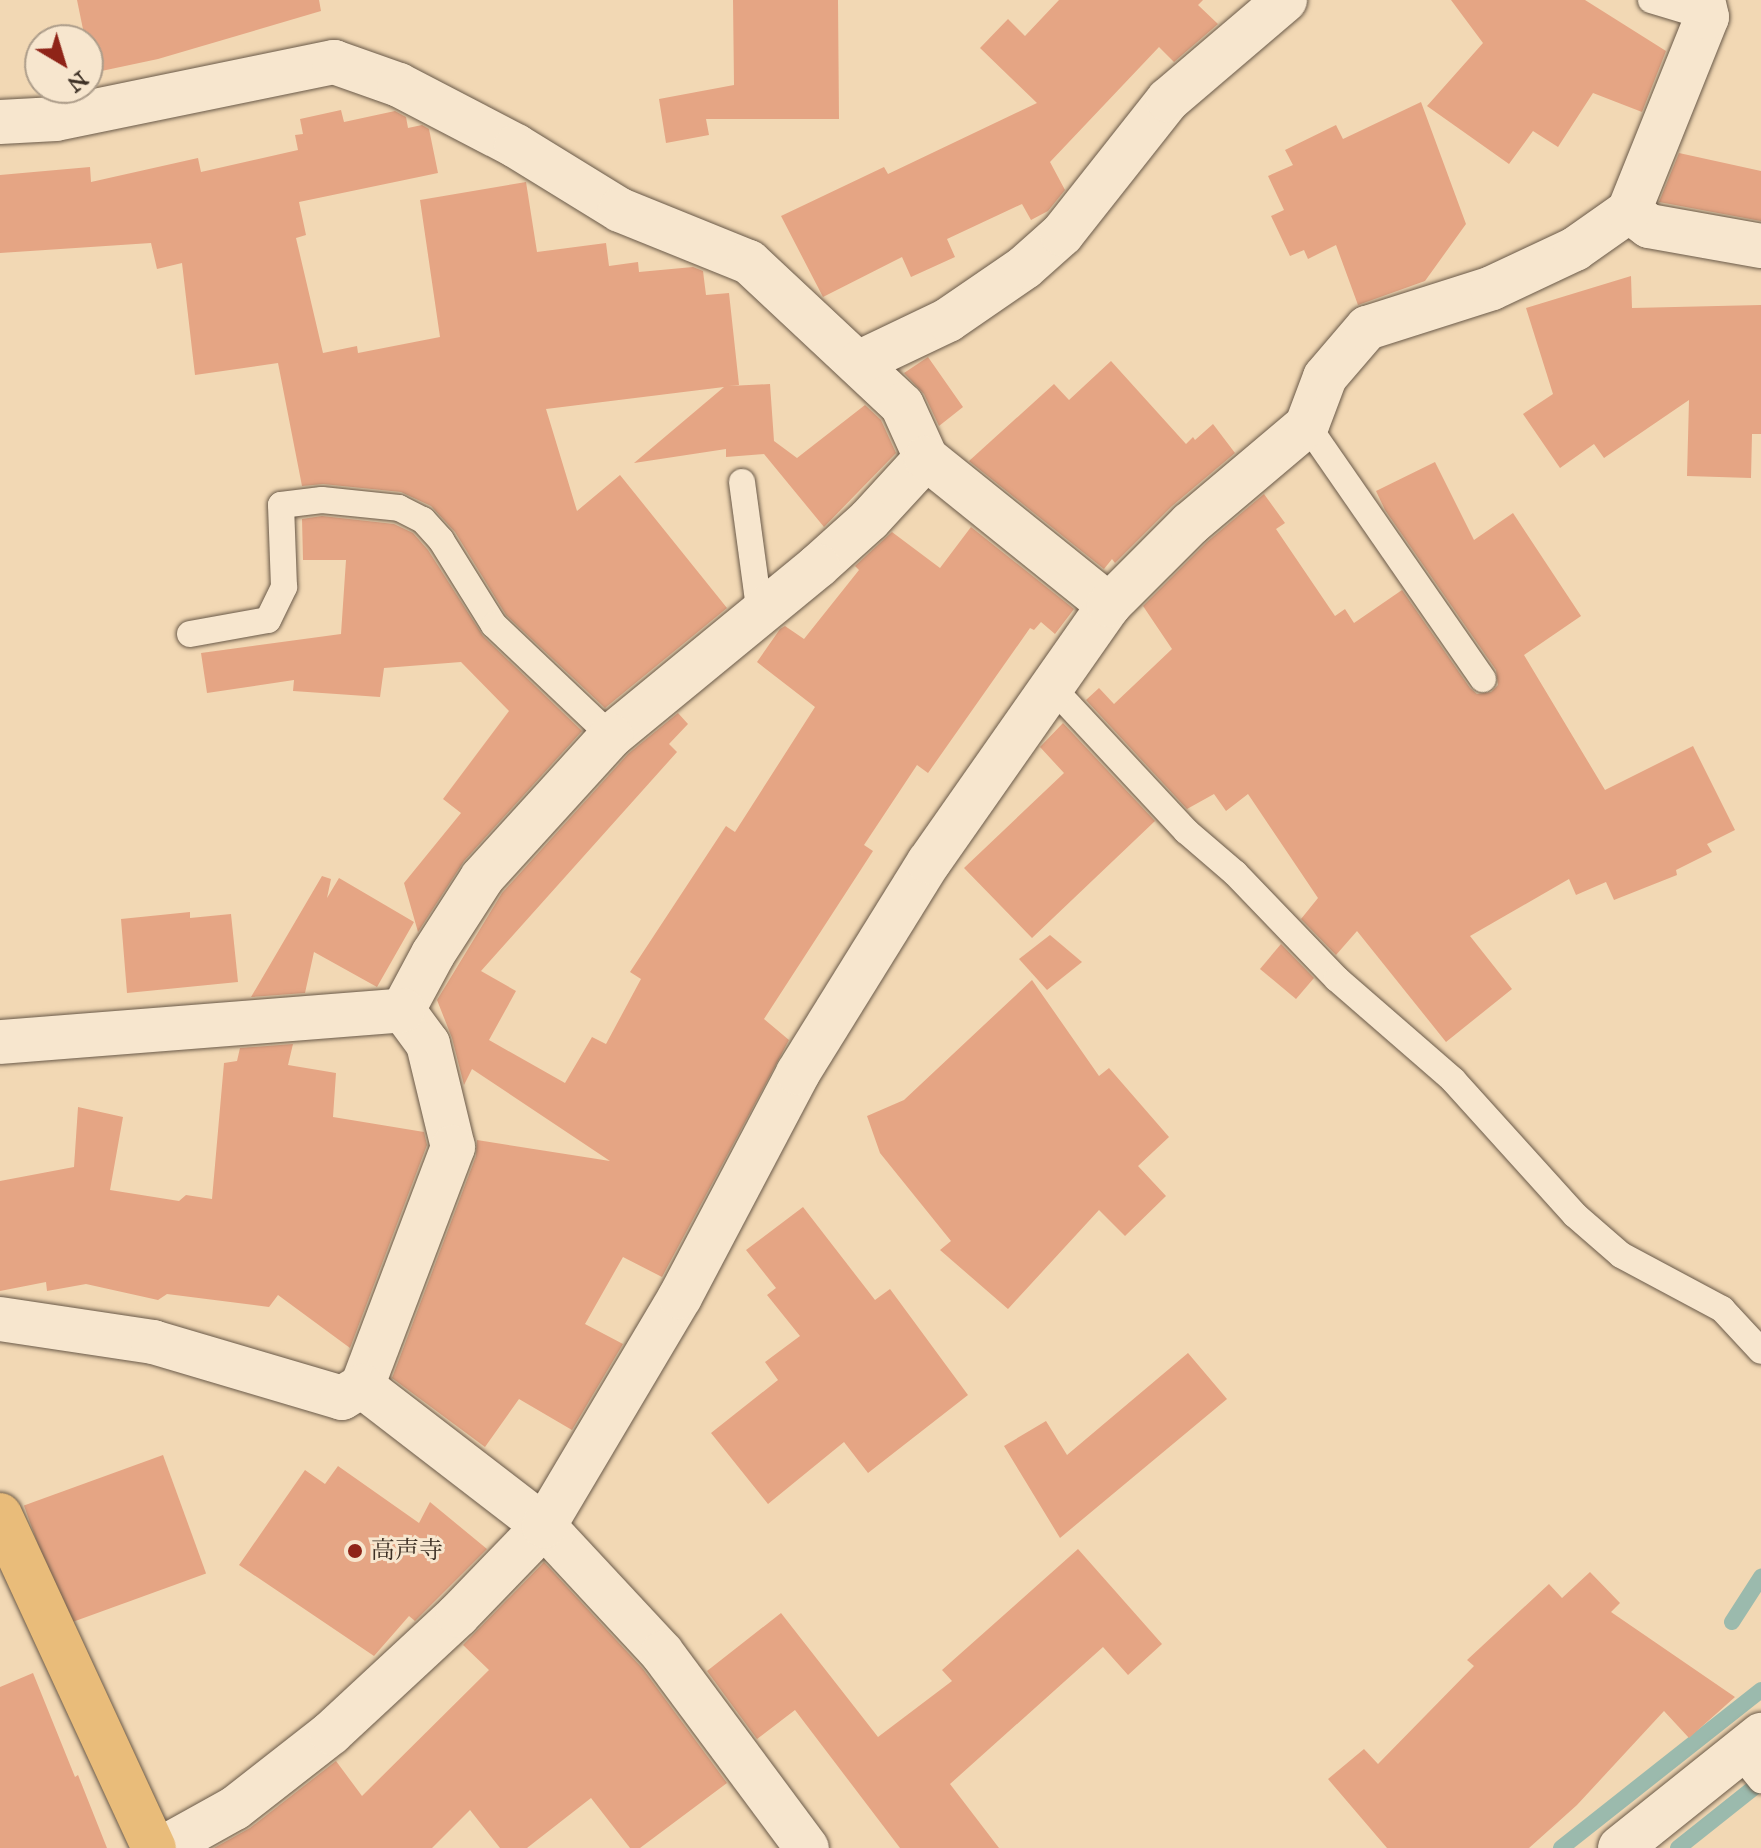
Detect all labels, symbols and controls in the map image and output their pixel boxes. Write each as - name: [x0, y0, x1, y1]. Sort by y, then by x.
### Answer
- north arrow: [24, 24, 104, 104]
- text: N: [62, 65, 94, 98]
- place label: 高声寺: [371, 1537, 443, 1565]
- marker: 高声寺: [346, 1542, 364, 1560]

